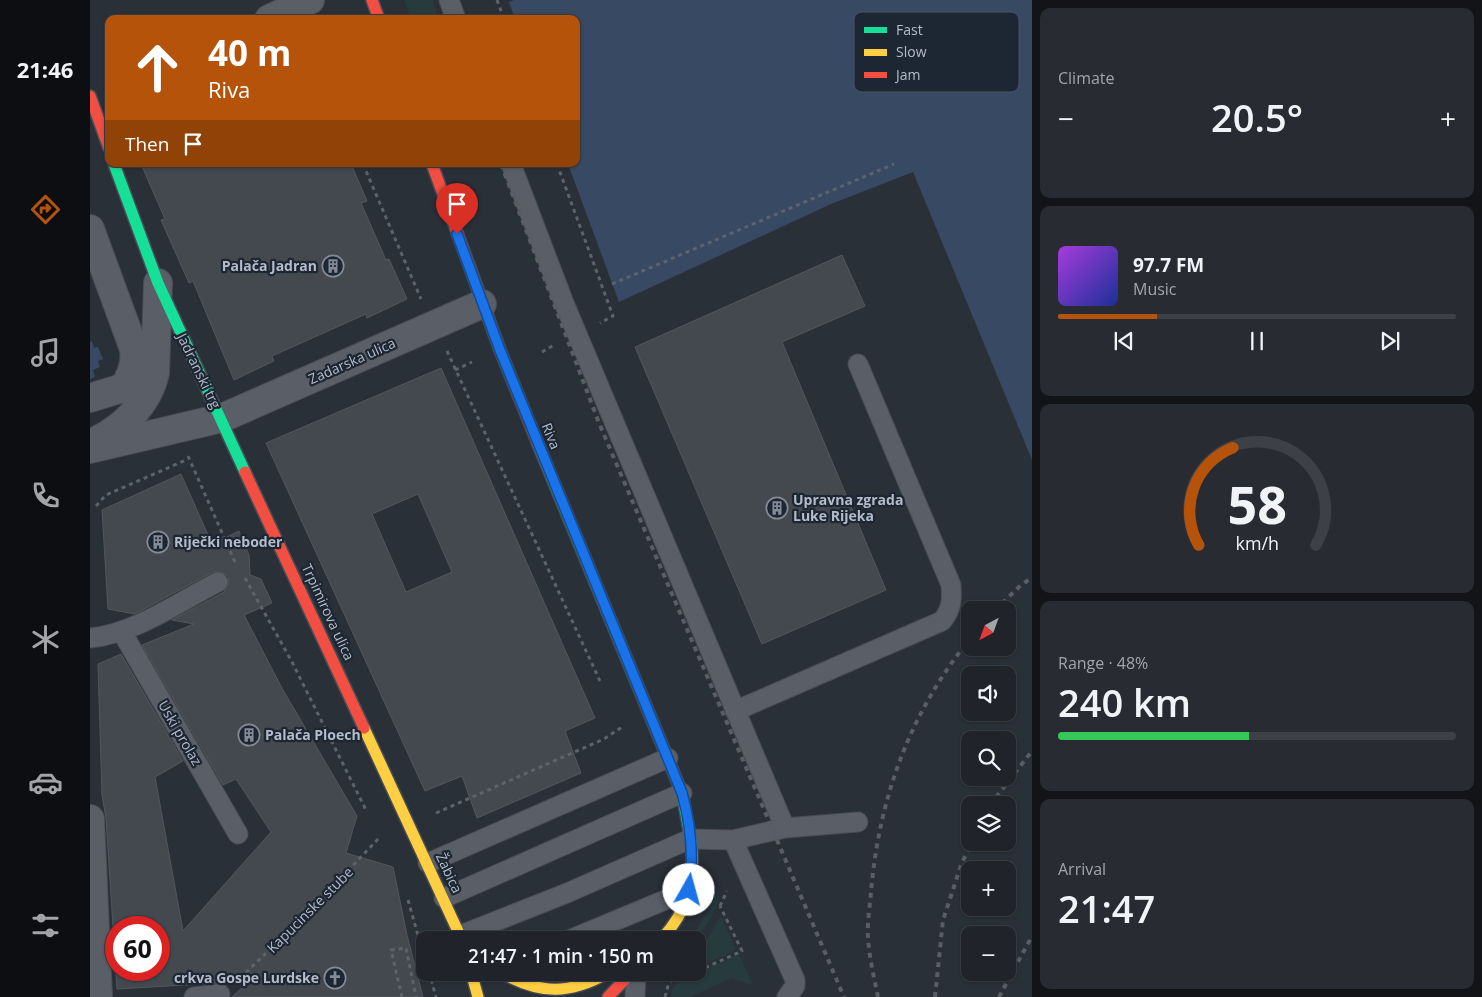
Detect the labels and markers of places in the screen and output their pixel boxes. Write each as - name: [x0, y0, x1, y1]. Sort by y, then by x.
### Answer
- pin: [436, 183, 478, 234]
- building icon: Palača Jadran: [321, 254, 345, 278]
- place label: Palača Jadran: [222, 256, 317, 275]
- place label: Upravna zgrada Luke Rijeka: [793, 490, 903, 525]
- building icon: Upravna zgrada Luke Rijeka: [765, 496, 789, 520]
- building icon: Riječki neboder: [146, 530, 170, 554]
- place label: Riječki neboder: [174, 532, 283, 551]
- building icon: Palača Ploech: [237, 723, 261, 747]
- place label: Palača Ploech: [265, 725, 361, 744]
- church icon: crkva Gospe Lurdske: [323, 966, 347, 990]
- place label: crkva Gospe Lurdske: [174, 968, 319, 987]

